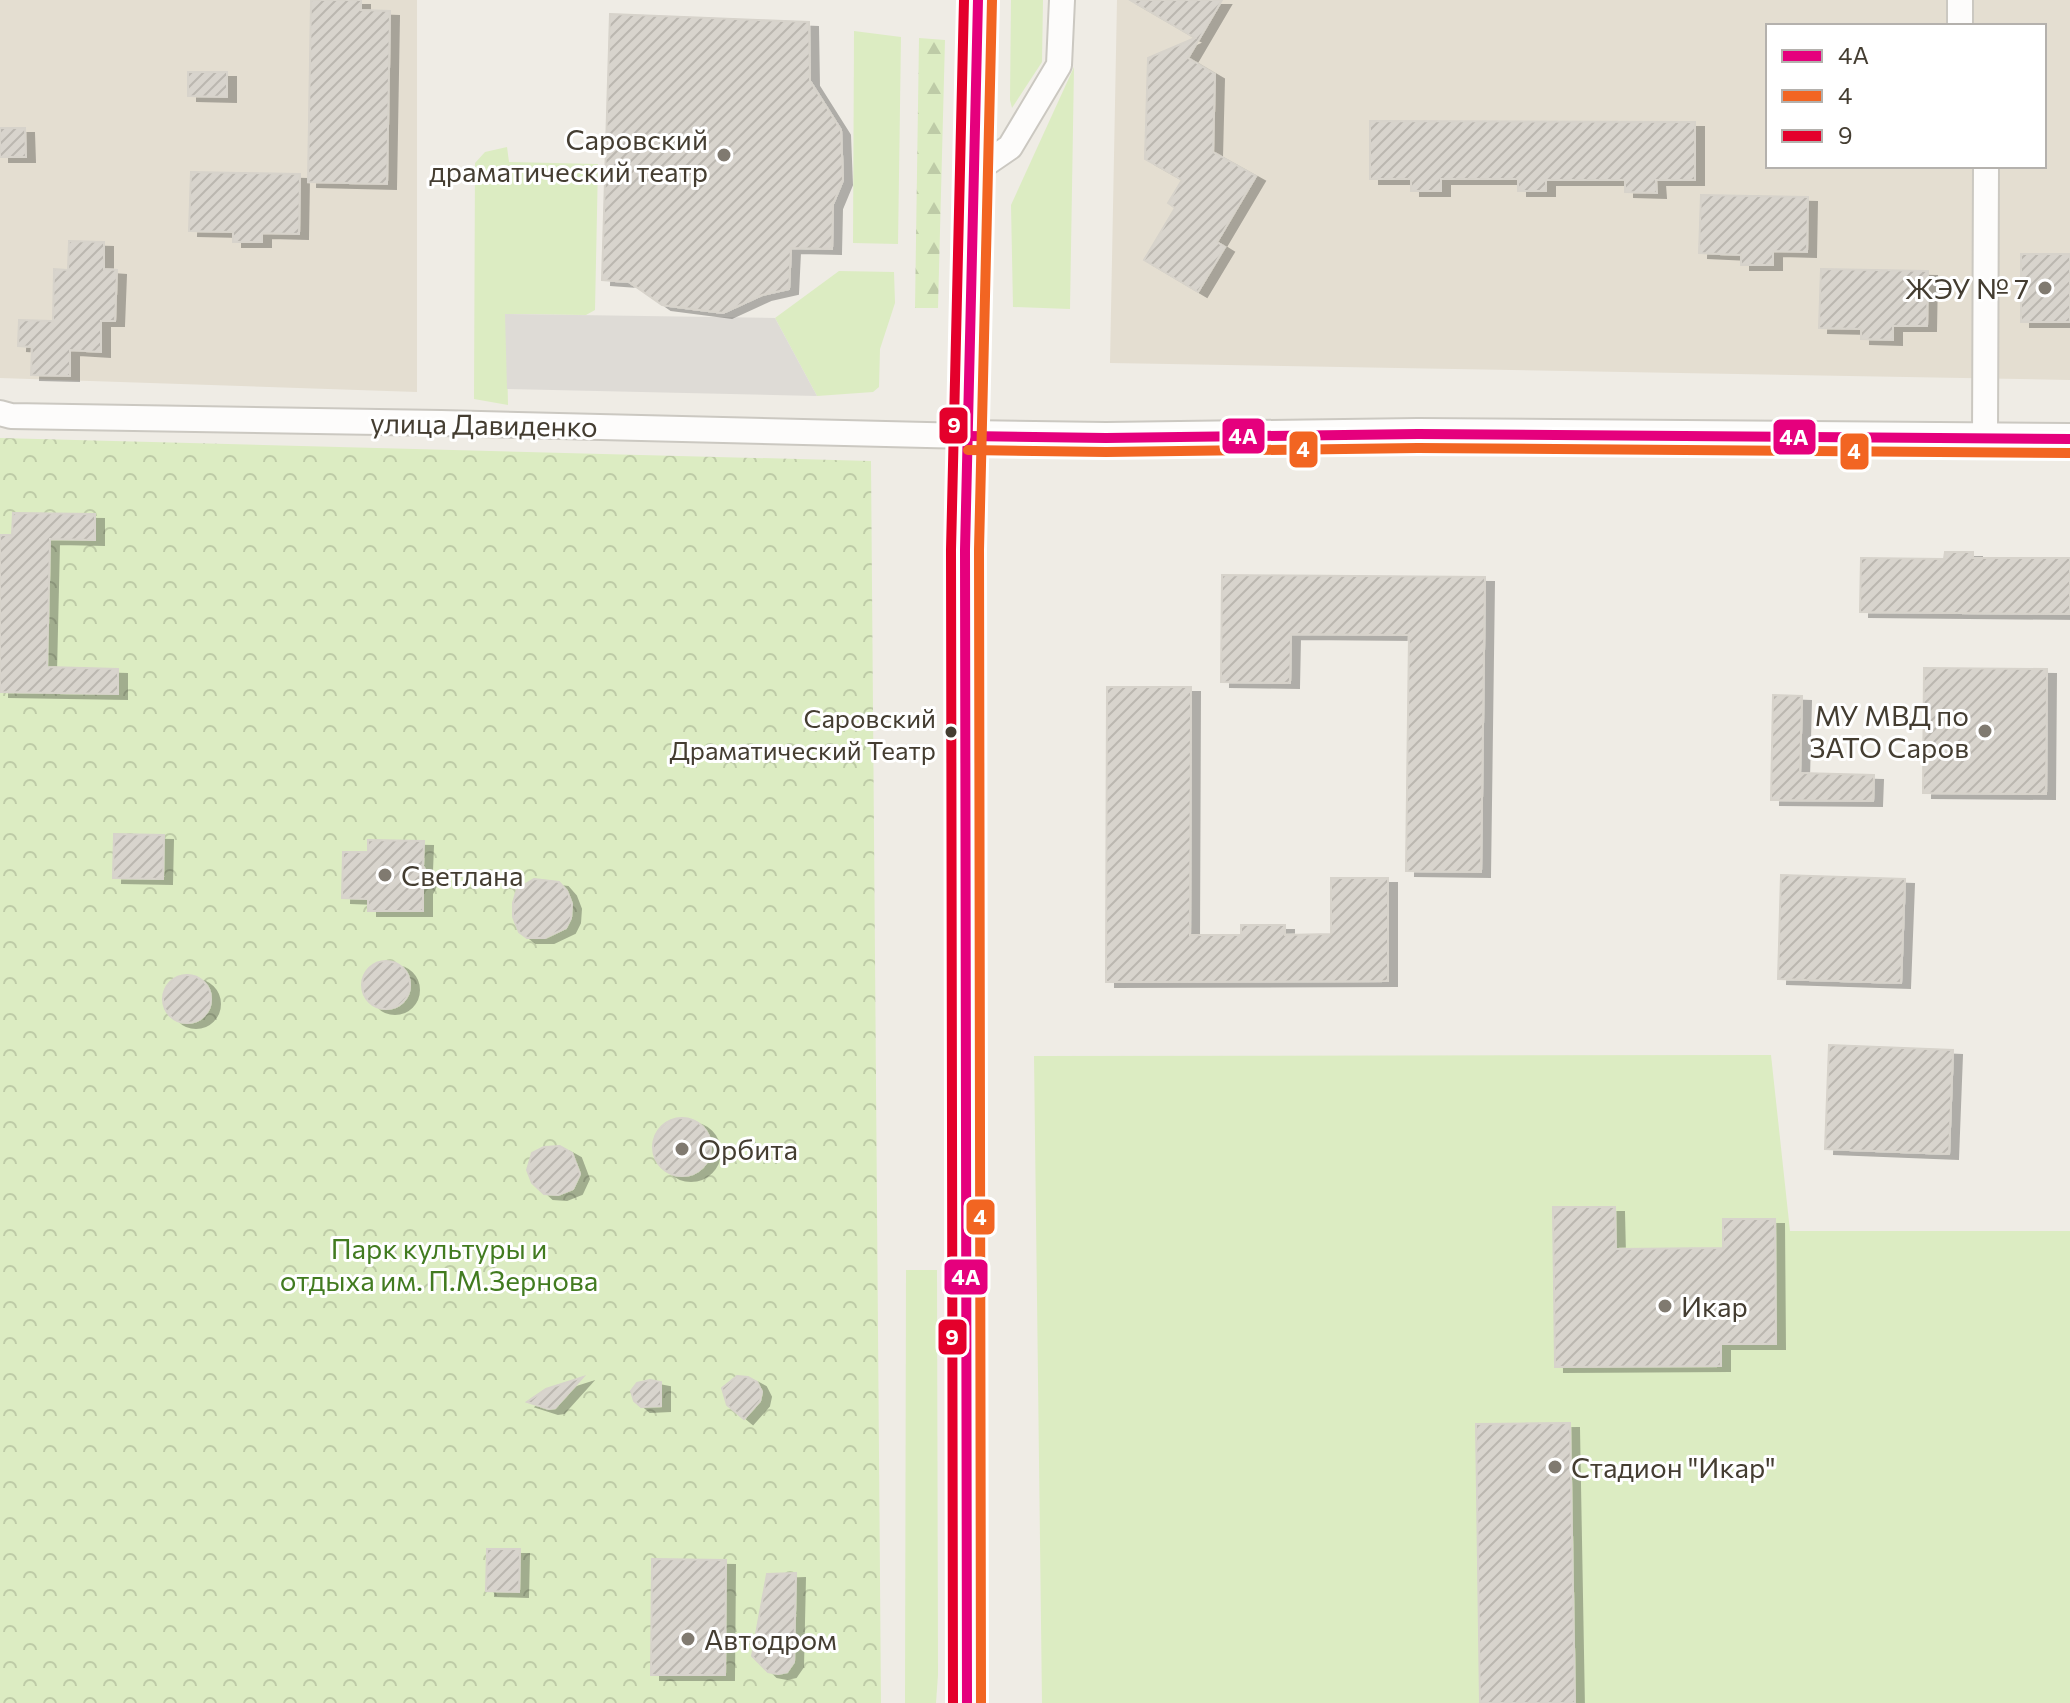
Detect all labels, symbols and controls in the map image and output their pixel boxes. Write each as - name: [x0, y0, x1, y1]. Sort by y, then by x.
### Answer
- legend: [1766, 24, 2046, 168]
- text: 4А: [1838, 40, 1869, 69]
- text: 4: [1838, 80, 1852, 109]
- text: 9: [1838, 120, 1853, 149]
- place label: Саровский драматический театр: [429, 122, 708, 188]
- marker: Саровский драматический театр: [715, 146, 733, 164]
- place label: ЖЭУ № 7: [1905, 271, 2029, 305]
- marker: ЖЭУ № 7: [2036, 279, 2054, 297]
- street label: улица Давиденко: [370, 405, 598, 443]
- line badge: 9: [938, 406, 969, 445]
- text: 9: [947, 411, 961, 438]
- line badge: 4А: [1221, 417, 1266, 455]
- line badge: 4А: [1772, 418, 1817, 456]
- text: 4А: [1228, 422, 1258, 449]
- text: 4А: [1779, 423, 1809, 450]
- line badge: 4: [1288, 430, 1319, 469]
- line badge: 4: [1839, 432, 1870, 471]
- text: 4: [1296, 435, 1310, 462]
- text: 4: [1847, 437, 1861, 464]
- place label: МУ МВД по ЗАТО Саров: [1809, 698, 1969, 764]
- place label: Саровский Драматический Театр: [669, 702, 936, 765]
- marker: МУ МВД по ЗАТО Саров: [1976, 722, 1994, 740]
- marker: Саровский Драматический Театр: [943, 724, 959, 740]
- place label: Светлана: [401, 858, 524, 892]
- marker: Светлана: [376, 866, 394, 884]
- place label: Орбита: [698, 1132, 798, 1166]
- marker: Орбита: [673, 1140, 691, 1158]
- line badge: 4: [965, 1198, 996, 1236]
- text: 4: [973, 1203, 987, 1230]
- park label: Парк культуры и отдыха им. П.М.Зернова: [280, 1231, 598, 1297]
- line badge: 4А: [943, 1258, 989, 1296]
- text: 4А: [951, 1263, 981, 1290]
- place label: Икар: [1681, 1289, 1748, 1323]
- marker: Икар: [1656, 1297, 1674, 1315]
- line badge: 9: [937, 1318, 968, 1356]
- text: 9: [945, 1323, 959, 1350]
- place label: Стадион "Икар": [1571, 1450, 1776, 1484]
- marker: Стадион "Икар": [1546, 1458, 1564, 1476]
- place label: Автодром: [704, 1622, 837, 1656]
- marker: Автодром: [679, 1630, 697, 1648]

